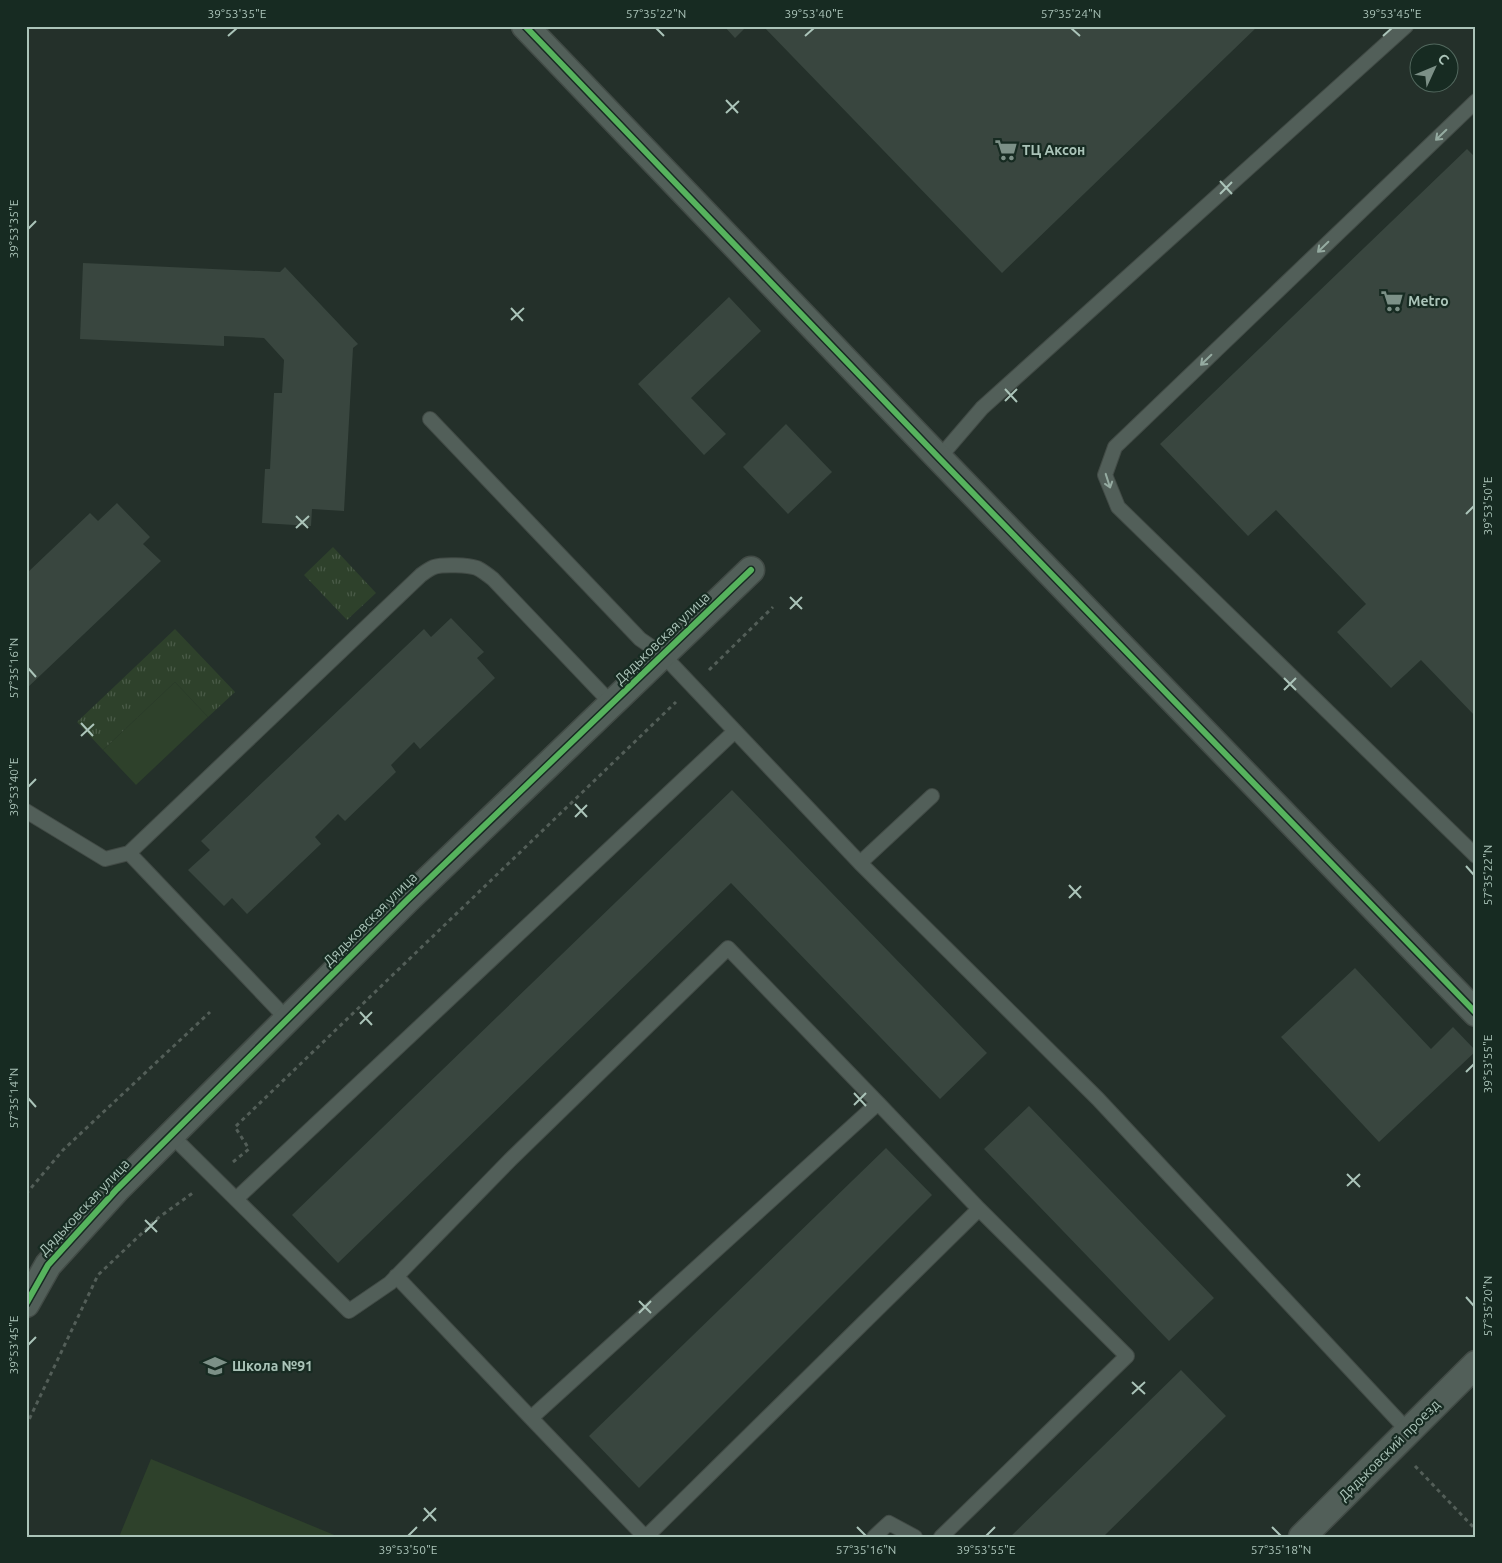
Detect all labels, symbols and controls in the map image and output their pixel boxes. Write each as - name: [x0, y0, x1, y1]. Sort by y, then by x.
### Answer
- text: 39°53'35"E: [208, 7, 267, 20]
- text: 57°35'22"N: [626, 7, 686, 20]
- text: 39°53'40"E: [785, 7, 844, 20]
- text: 57°35'24"N: [1041, 7, 1101, 20]
- text: 39°53'45"E: [1363, 7, 1422, 20]
- north arrow: [1410, 42, 1460, 92]
- text: С: [1434, 50, 1452, 68]
- one-way arrow: [1434, 129, 1447, 141]
- supermarket icon: ТЦ Аксон: [993, 137, 1019, 163]
- place label: ТЦ Аксон: [1022, 142, 1085, 158]
- text: 39°53'35"E: [7, 199, 20, 258]
- one-way arrow: [1317, 241, 1330, 253]
- supermarket icon: Metro: [1379, 288, 1405, 314]
- place label: Metro: [1408, 293, 1449, 309]
- one-way arrow: [1200, 354, 1212, 366]
- one-way arrow: [1103, 473, 1113, 489]
- text: 39°53'50"E: [1481, 476, 1494, 535]
- street label: Дядьковская улица: [611, 589, 713, 687]
- text: 57°35'16"N: [7, 638, 20, 698]
- text: 39°53'40"E: [7, 757, 20, 816]
- text: 57°35'22"N: [1481, 845, 1494, 905]
- street label: Дядьковская улица: [320, 869, 420, 969]
- text: 39°53'55"E: [1481, 1034, 1494, 1093]
- text: 57°35'14"N: [7, 1068, 20, 1128]
- street label: Дядьковская улица: [35, 1156, 133, 1258]
- text: 57°35'20"N: [1481, 1276, 1494, 1336]
- text: 39°53'45"E: [7, 1315, 20, 1374]
- school or university icon: Школа №91: [202, 1353, 228, 1379]
- place label: Школа №91: [232, 1358, 313, 1374]
- street label: Дядьковский проезд: [1335, 1396, 1443, 1504]
- text: 39°53'50"E: [379, 1543, 438, 1556]
- text: 57°35'16"N: [836, 1543, 896, 1556]
- text: 39°53'55"E: [957, 1543, 1016, 1556]
- text: 57°35'18"N: [1251, 1543, 1311, 1556]

